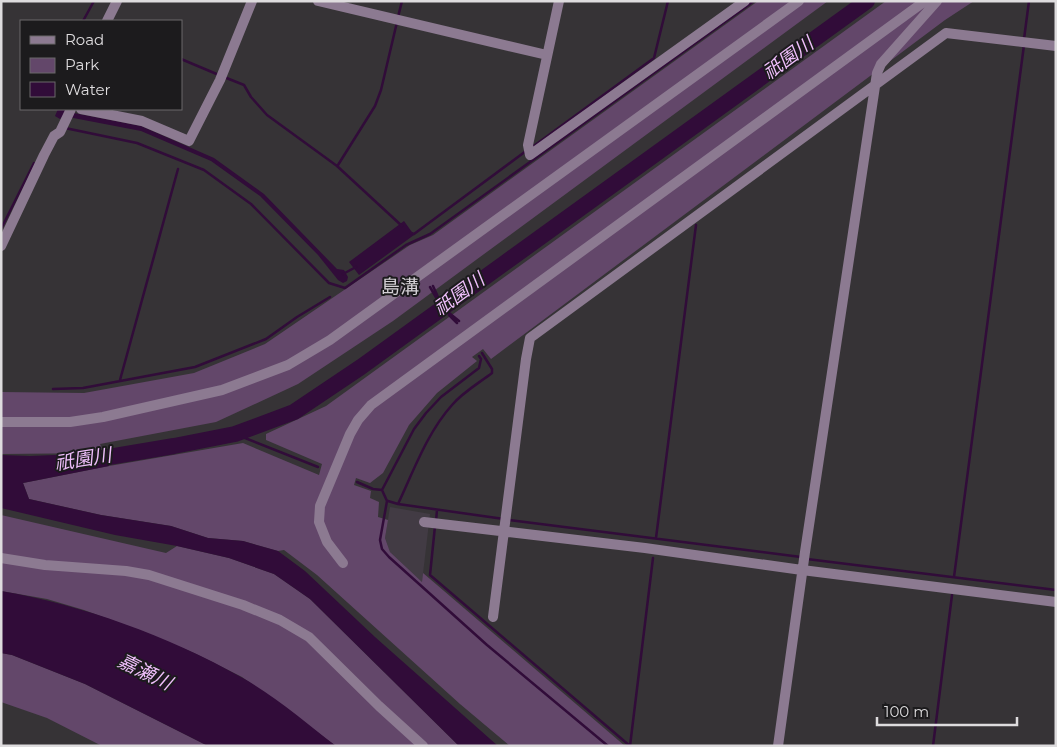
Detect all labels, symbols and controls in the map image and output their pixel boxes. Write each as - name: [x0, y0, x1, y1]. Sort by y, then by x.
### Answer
- legend: [20, 20, 182, 110]
- text: Road: [65, 30, 104, 49]
- water label: 祇園川: [758, 31, 819, 84]
- text: Park: [65, 55, 99, 74]
- text: Water: [65, 80, 111, 99]
- water label: 祇園川: [429, 267, 490, 320]
- district label: 島溝: [381, 275, 419, 298]
- water label: 祇園川: [53, 443, 115, 475]
- water label: 嘉瀬川: [114, 649, 177, 696]
- scale bar: [877, 694, 1017, 726]
- text: 100 m: [884, 702, 929, 721]

